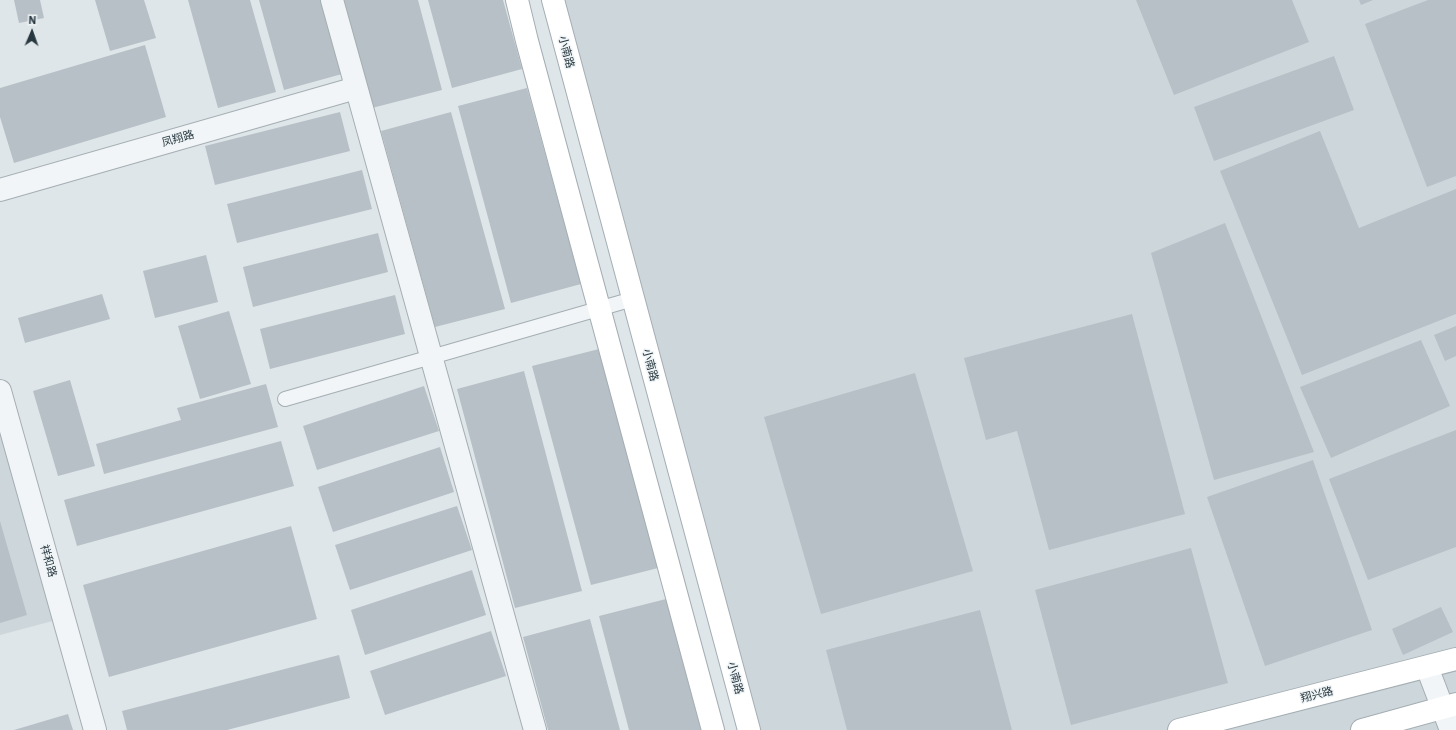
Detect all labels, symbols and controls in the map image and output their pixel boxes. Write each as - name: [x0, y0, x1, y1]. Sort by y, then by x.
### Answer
- north arrow: [12, 12, 52, 52]
- text: N: [28, 13, 37, 27]
- street label: 小南路: [555, 34, 577, 70]
- street label: 凤翔路: [160, 128, 196, 150]
- street label: 小南路: [639, 347, 661, 383]
- street label: 祥和路: [37, 543, 59, 579]
- street label: 小南路: [724, 660, 746, 696]
- street label: 翔兴路: [1299, 685, 1335, 705]

